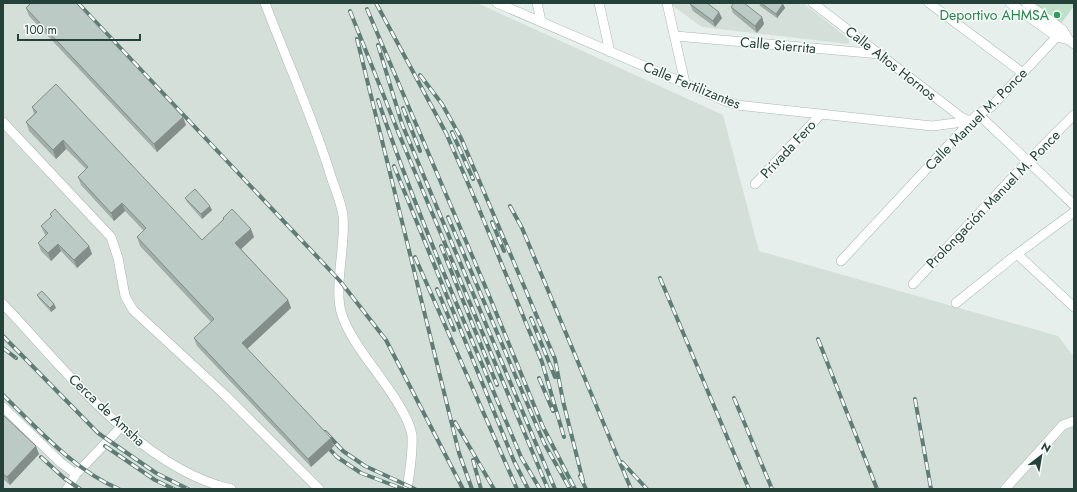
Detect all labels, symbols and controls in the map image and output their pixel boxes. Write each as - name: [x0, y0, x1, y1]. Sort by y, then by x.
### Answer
- place label: Deportivo AHMSA: [940, 5, 1050, 25]
- marker: Deportivo AHMSA: [1052, 10, 1062, 20]
- scale bar: [18, 16, 140, 42]
- text: 100 m: [24, 21, 57, 39]
- street label: Calle Altos Hornos: [841, 21, 941, 105]
- street label: Calle Sierrita: [739, 32, 817, 58]
- street label: Calle Fertilizantes: [640, 56, 744, 114]
- street label: Calle Manuel M. Ponce: [920, 63, 1032, 175]
- street label: Privada Fero: [756, 115, 821, 183]
- street label: Prolongación Manuel M. Ponce: [921, 125, 1065, 273]
- street label: Cerca de Amsha: [64, 369, 150, 451]
- north arrow: [1021, 436, 1061, 476]
- text: N: [1038, 438, 1054, 457]

